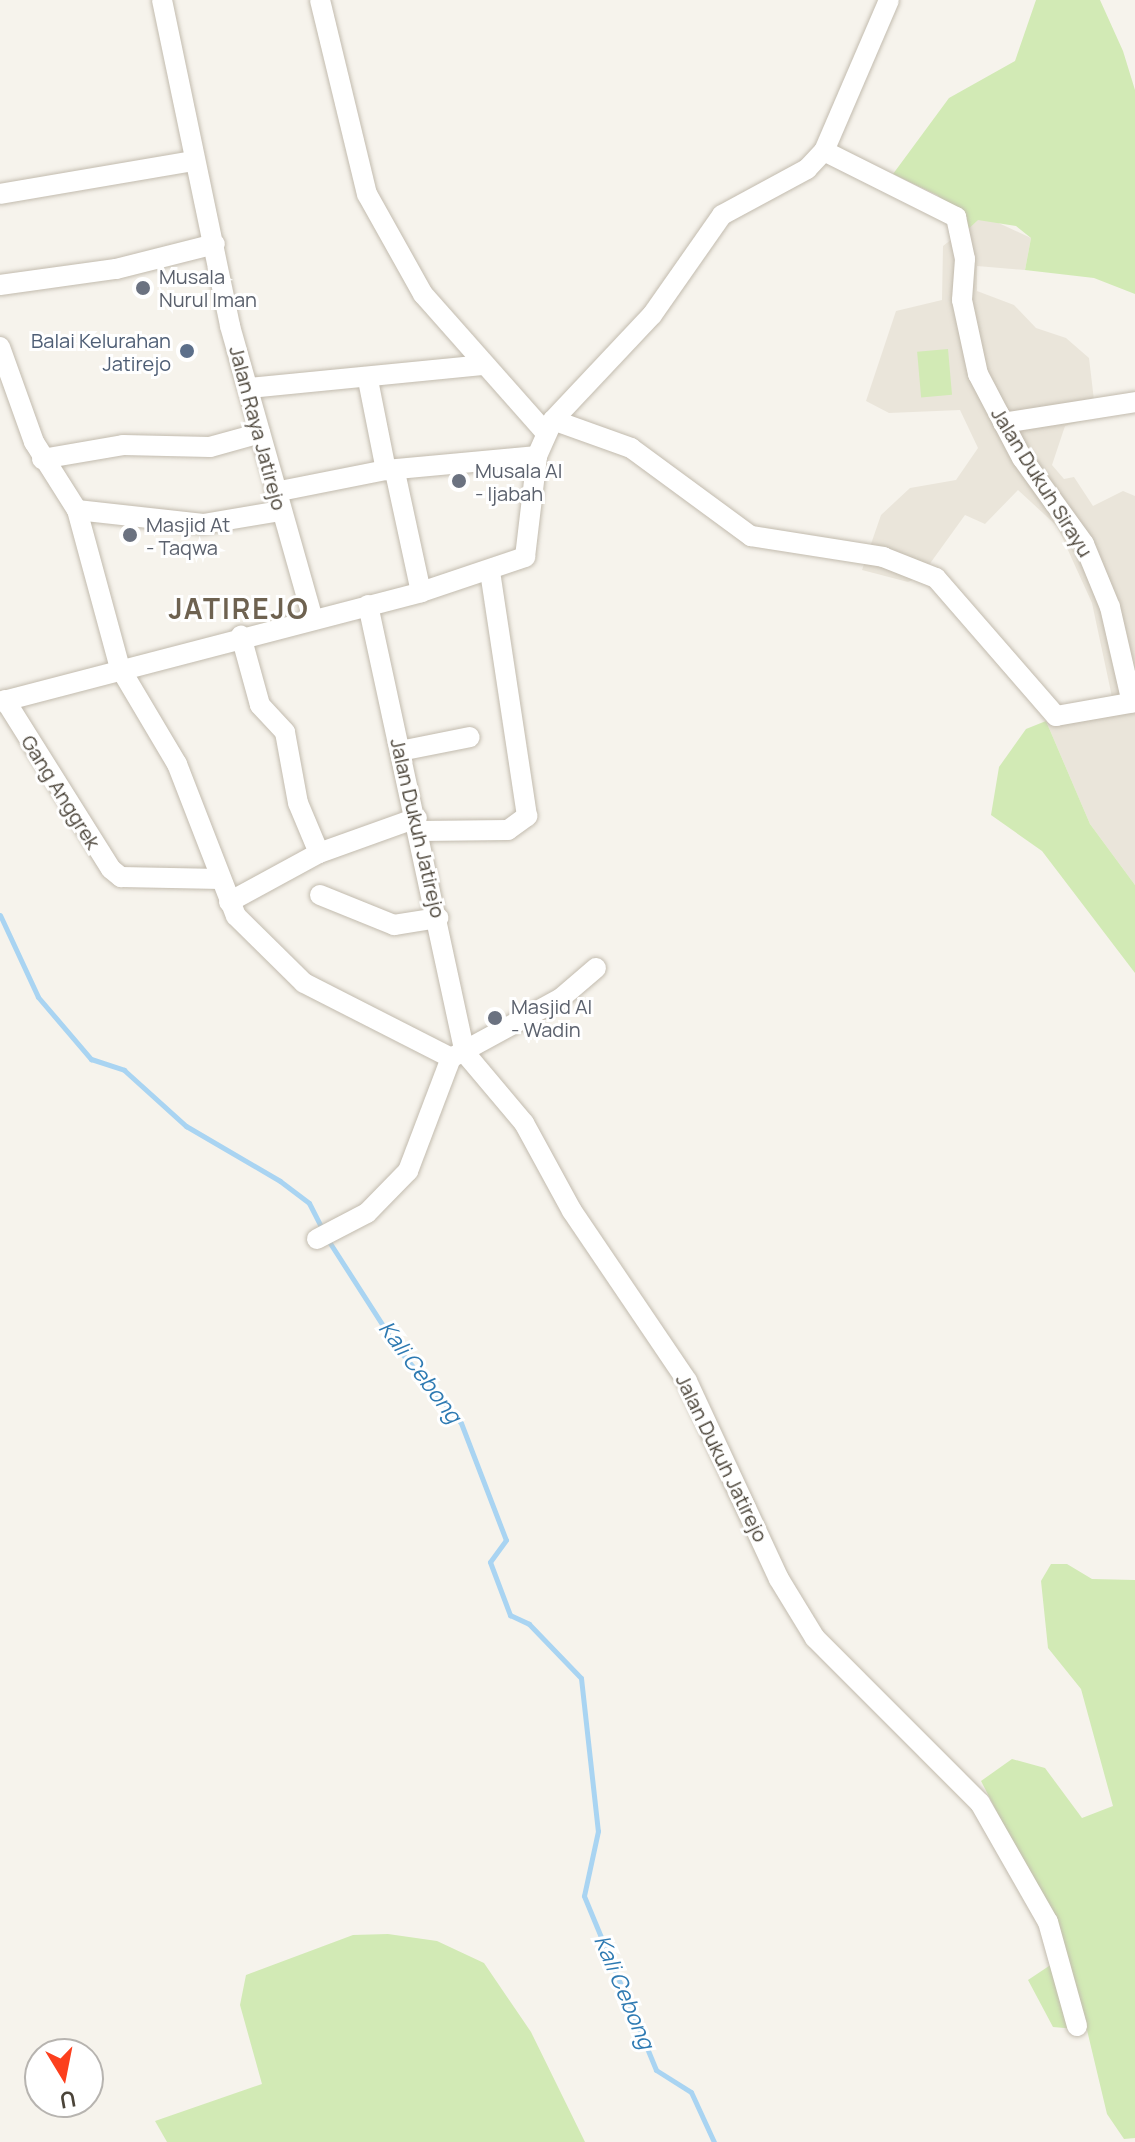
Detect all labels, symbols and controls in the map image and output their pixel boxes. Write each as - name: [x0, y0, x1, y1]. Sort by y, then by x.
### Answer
- place label: Musala Nurul Iman: [159, 264, 257, 311]
- marker: Musala Nurul Iman: [134, 279, 152, 297]
- place label: Balai Kelurahan Jatirejo: [31, 328, 171, 375]
- marker: Balai Kelurahan Jatirejo: [178, 342, 196, 360]
- street label: Jalan Raya Jatirejo: [225, 343, 291, 513]
- street label: Jalan Dukuh Sirayu: [986, 403, 1098, 561]
- place label: Musala Al - Ijabah: [475, 458, 562, 505]
- marker: Musala Al - Ijabah: [450, 472, 468, 490]
- place label: Masjid At - Taqwa: [146, 512, 230, 559]
- marker: Masjid At - Taqwa: [121, 526, 139, 544]
- district label: JATIREJO: [168, 591, 310, 625]
- street label: Gang Anggrek: [16, 731, 106, 853]
- street label: Jalan Dukuh Jatirejo: [386, 736, 450, 920]
- place label: Masjid Al - Wadin: [511, 994, 592, 1041]
- marker: Masjid Al - Wadin: [486, 1009, 504, 1027]
- water label: Kali Cebong: [373, 1316, 467, 1428]
- street label: Jalan Dukuh Jatirejo: [671, 1370, 773, 1546]
- water label: Kali Cebong: [588, 1931, 660, 2053]
- north arrow: [24, 2038, 104, 2118]
- text: U: [57, 2084, 78, 2116]

